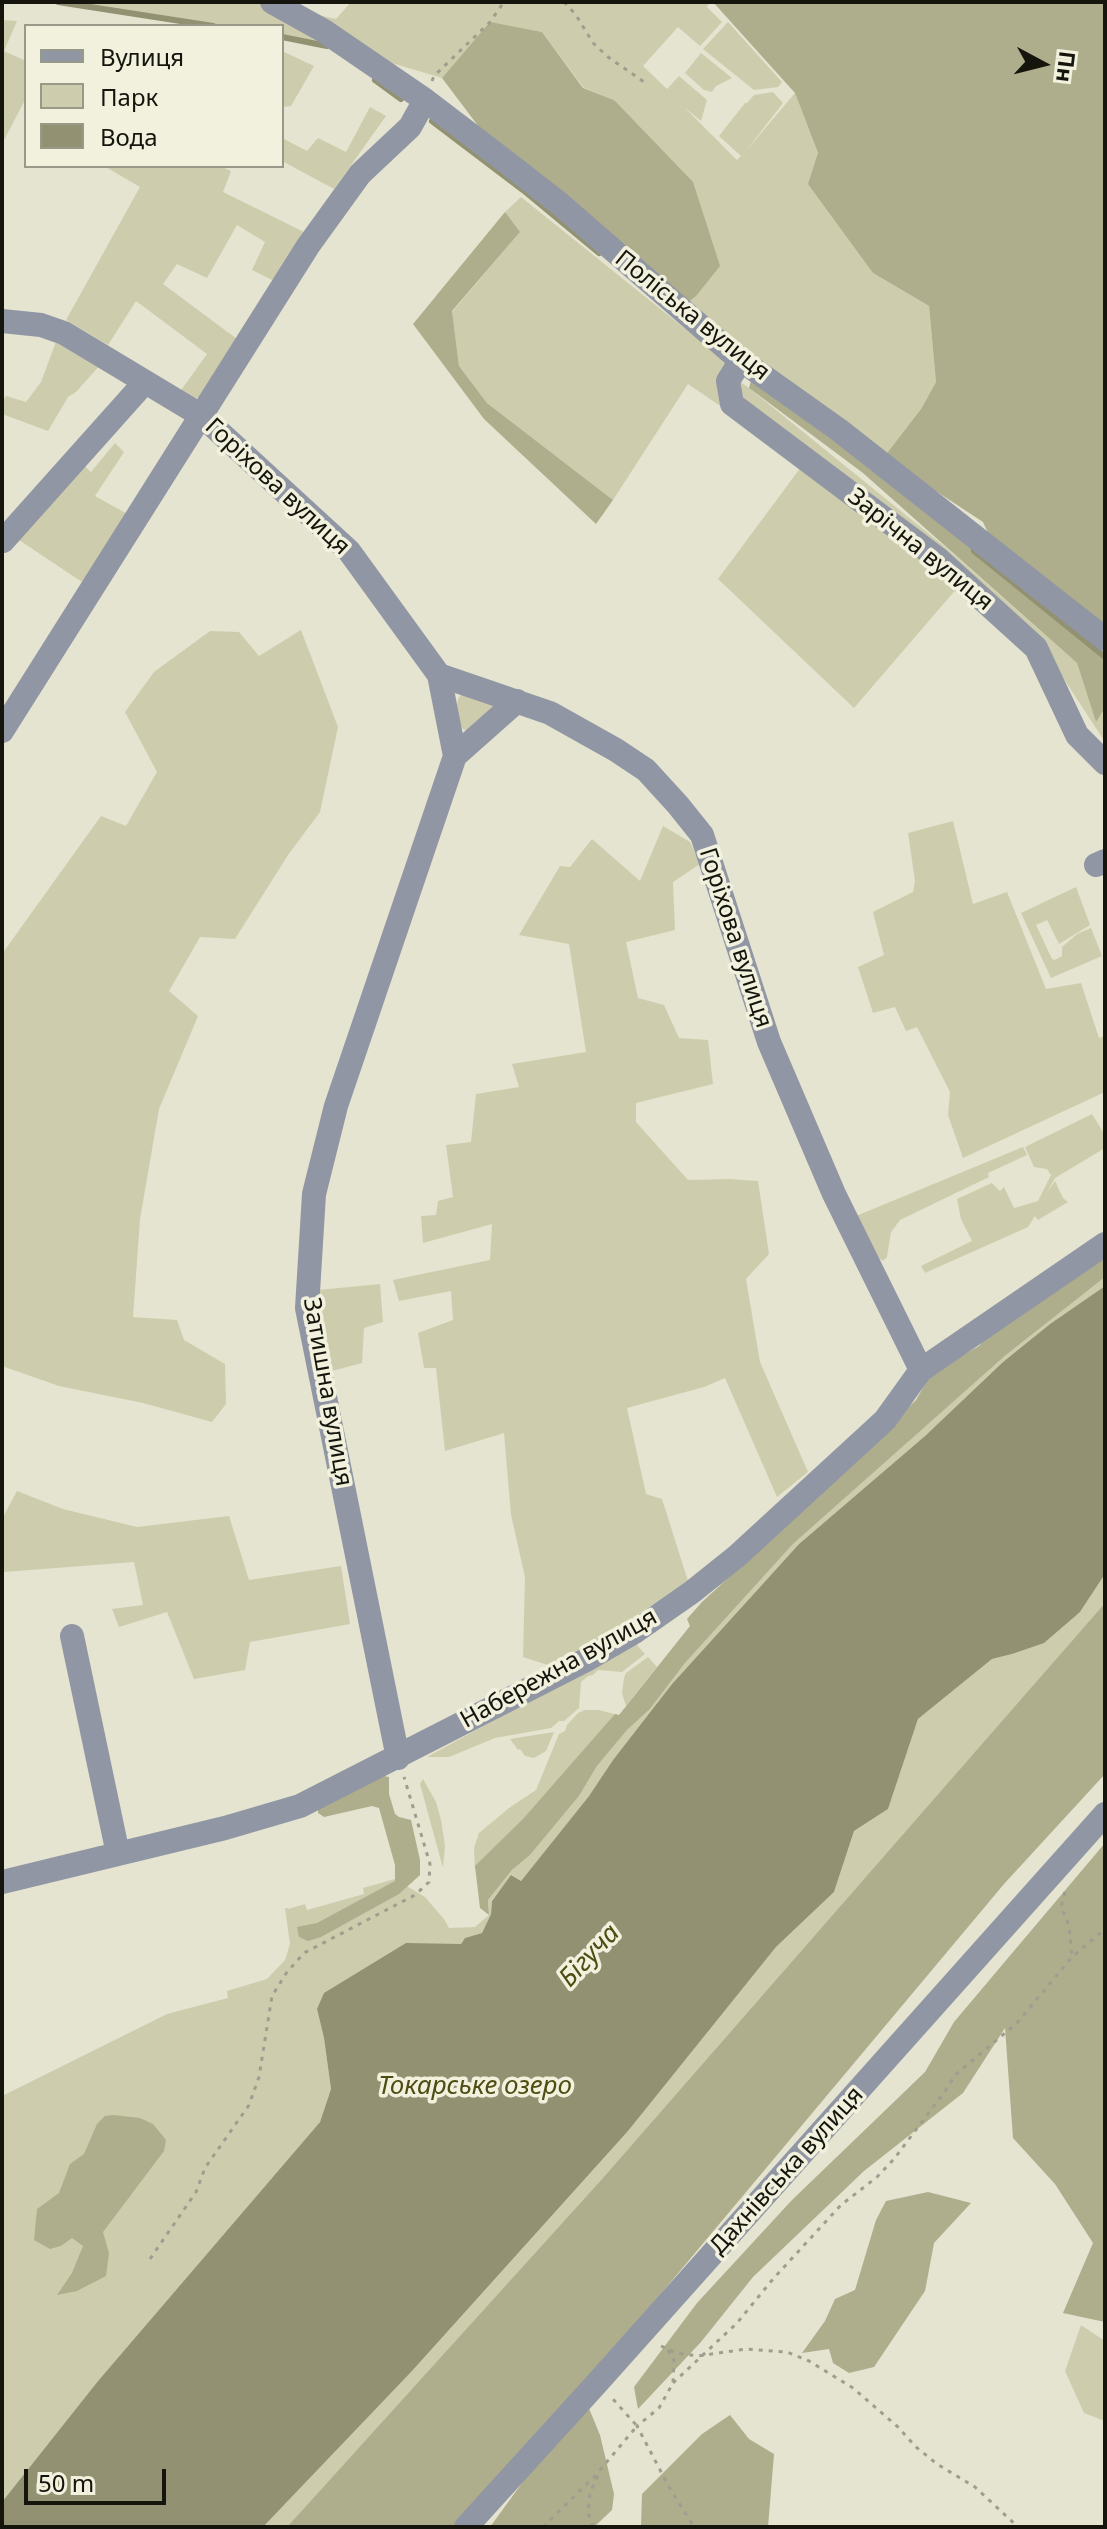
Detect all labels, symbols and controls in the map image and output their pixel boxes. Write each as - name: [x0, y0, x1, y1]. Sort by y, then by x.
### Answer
- legend: [24, 24, 284, 168]
- north arrow: [1003, 24, 1083, 104]
- text: Вулиця: [100, 40, 184, 73]
- text: Пн: [1050, 50, 1084, 84]
- text: Парк: [100, 80, 158, 113]
- text: Вода: [100, 120, 158, 153]
- street label: Поліська вулиця: [609, 245, 775, 387]
- street label: Горіхова вулиця: [199, 413, 355, 561]
- street label: Зарічна вулиця: [842, 483, 998, 617]
- street label: Горіхова вулиця: [692, 844, 778, 1032]
- street label: Затишна вулиця: [296, 1296, 358, 1488]
- street label: Набережна вулиця: [456, 1603, 662, 1735]
- water label: Бігуча: [553, 1918, 627, 1994]
- water label: Токарське озеро: [378, 2071, 572, 2103]
- street label: Дахнівська вулиця: [704, 2081, 870, 2261]
- scale bar: [28, 2453, 170, 2503]
- text: 50 m: [38, 2466, 94, 2499]

